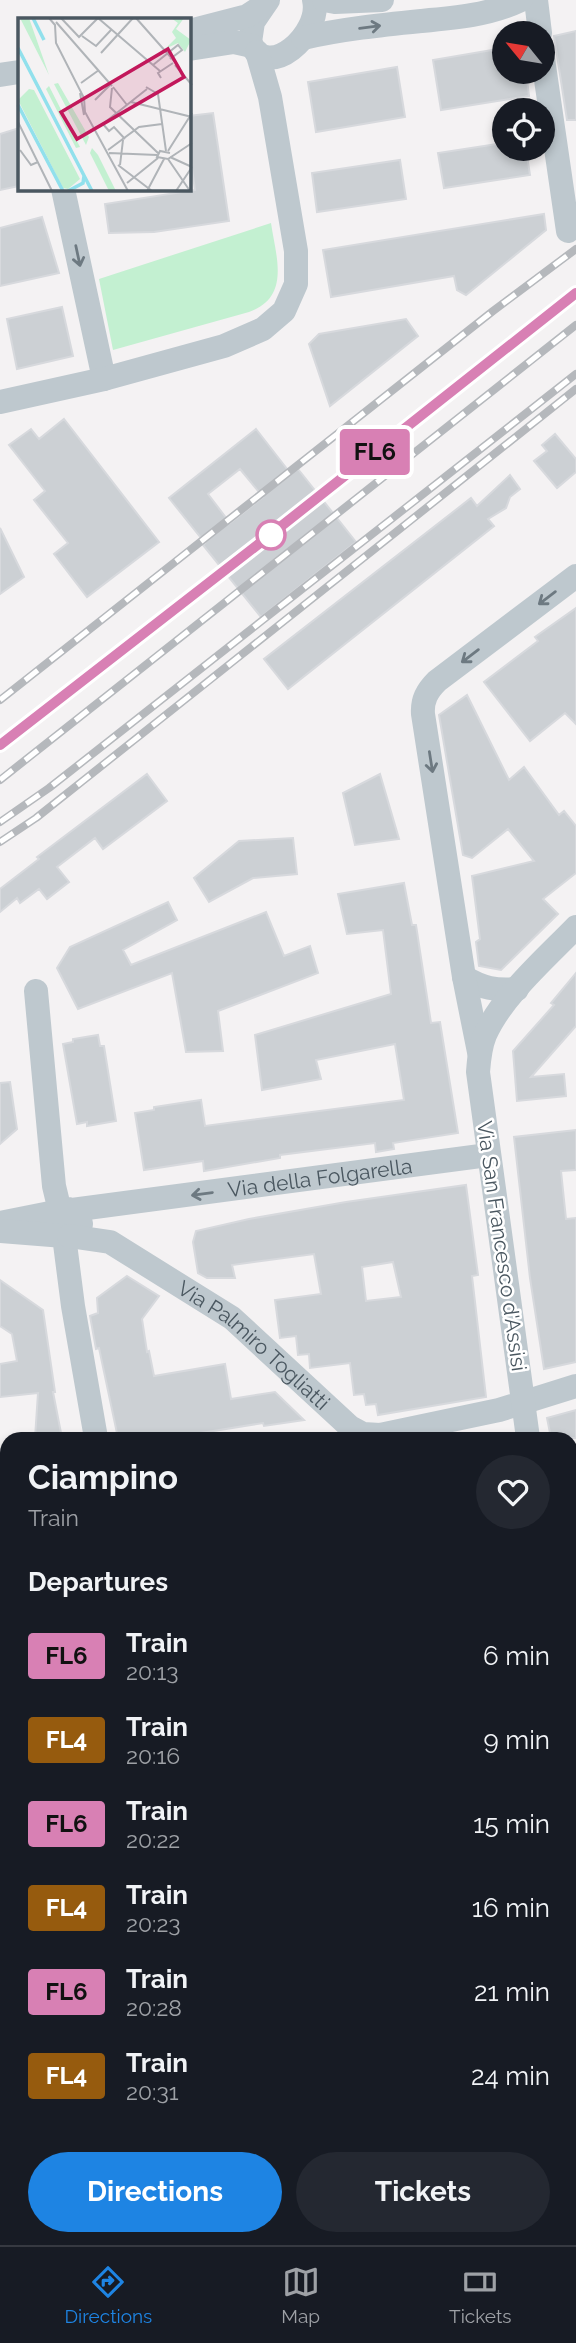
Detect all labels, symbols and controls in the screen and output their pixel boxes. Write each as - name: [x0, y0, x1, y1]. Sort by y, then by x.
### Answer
- inset map: [18, 18, 191, 191]
- one-way arrow: [358, 20, 381, 33]
- north arrow: [492, 21, 555, 84]
- map controls: [492, 21, 555, 161]
- button: locate: [492, 98, 555, 161]
- one-way arrow: [71, 244, 85, 267]
- line badge: FL6: [335, 429, 415, 475]
- text: FL6: [354, 437, 396, 466]
- unlabelled marker: [256, 520, 286, 550]
- one-way arrow: [538, 590, 557, 605]
- one-way arrow: [462, 648, 480, 663]
- one-way arrow: [424, 750, 437, 773]
- street label: Via San Francesco d'Assisi: [472, 1119, 532, 1373]
- street label: Via della Folgarella: [226, 1153, 414, 1202]
- one-way arrow: [191, 1187, 214, 1200]
- street label: Via Palmiro Togliatti: [173, 1275, 335, 1415]
- button: heart: [476, 1455, 550, 1529]
- text: Ciampino: [28, 1458, 178, 1497]
- text: Train: [28, 1504, 79, 1531]
- text: Departures: [28, 1567, 168, 1597]
- text: Train: [126, 1628, 188, 1658]
- text: FL6: [45, 1641, 88, 1670]
- text: 6 min: [483, 1641, 550, 1671]
- text: 20:13: [126, 1658, 179, 1685]
- text: Train: [126, 1712, 188, 1742]
- text: FL4: [46, 1725, 87, 1754]
- text: 9 min: [483, 1725, 550, 1755]
- text: 20:16: [126, 1742, 180, 1769]
- text: Train: [126, 1796, 188, 1826]
- text: FL6: [45, 1809, 88, 1838]
- text: 15 min: [473, 1809, 550, 1839]
- text: 20:22: [126, 1826, 180, 1853]
- text: Train: [126, 1880, 188, 1910]
- text: FL4: [46, 1893, 87, 1922]
- text: 16 min: [472, 1893, 550, 1923]
- text: 20:23: [126, 1910, 181, 1937]
- text: Train: [126, 1964, 188, 1994]
- text: FL6: [45, 1977, 88, 2006]
- text: 21 min: [474, 1977, 550, 2007]
- text: 20:28: [126, 1994, 182, 2021]
- text: Train: [126, 2048, 188, 2078]
- text: FL4: [46, 2061, 87, 2090]
- text: 24 min: [471, 2061, 550, 2091]
- text: 20:31: [126, 2078, 179, 2105]
- button: Directions: [28, 2152, 282, 2232]
- button: Tickets: [296, 2152, 550, 2232]
- tab: Directions: [65, 2263, 152, 2327]
- tab: Map: [281, 2263, 320, 2327]
- tab: Tickets: [449, 2263, 511, 2327]

